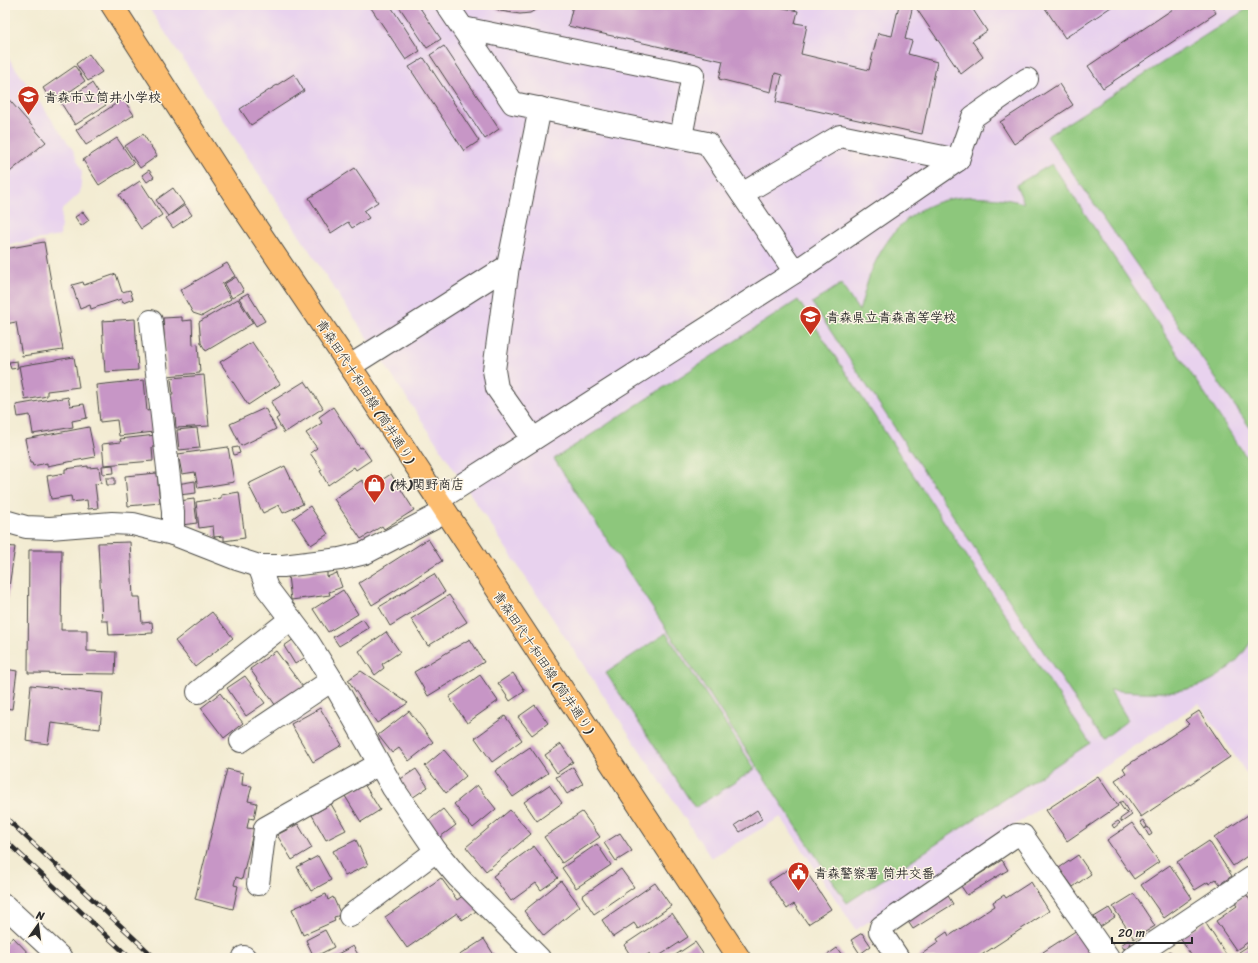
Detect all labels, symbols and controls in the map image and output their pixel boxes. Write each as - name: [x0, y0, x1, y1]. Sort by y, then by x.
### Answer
- school or university icon: 青森市立筒井小学校: [15, 84, 41, 117]
- place label: 青森市立筒井小学校: [44, 86, 161, 109]
- school or university icon: 青森県立青森高等学校: [797, 304, 823, 337]
- place label: 青森県立青森高等学校: [826, 306, 956, 329]
- street label: 青森田代十和田線 (筒井通り): [310, 314, 422, 469]
- shop icon: (株)関野商店: [361, 471, 387, 504]
- place label: (株)関野商店: [390, 473, 464, 496]
- street label: 青森田代十和田線 (筒井通り): [487, 586, 601, 740]
- public building icon: 青森警察署 筒井交番: [785, 860, 811, 893]
- place label: 青森警察署 筒井交番: [814, 862, 934, 885]
- north arrow: [18, 905, 58, 945]
- text: N: [33, 905, 47, 926]
- scale bar: [1112, 919, 1192, 945]
- text: 20 m: [1118, 922, 1145, 944]

